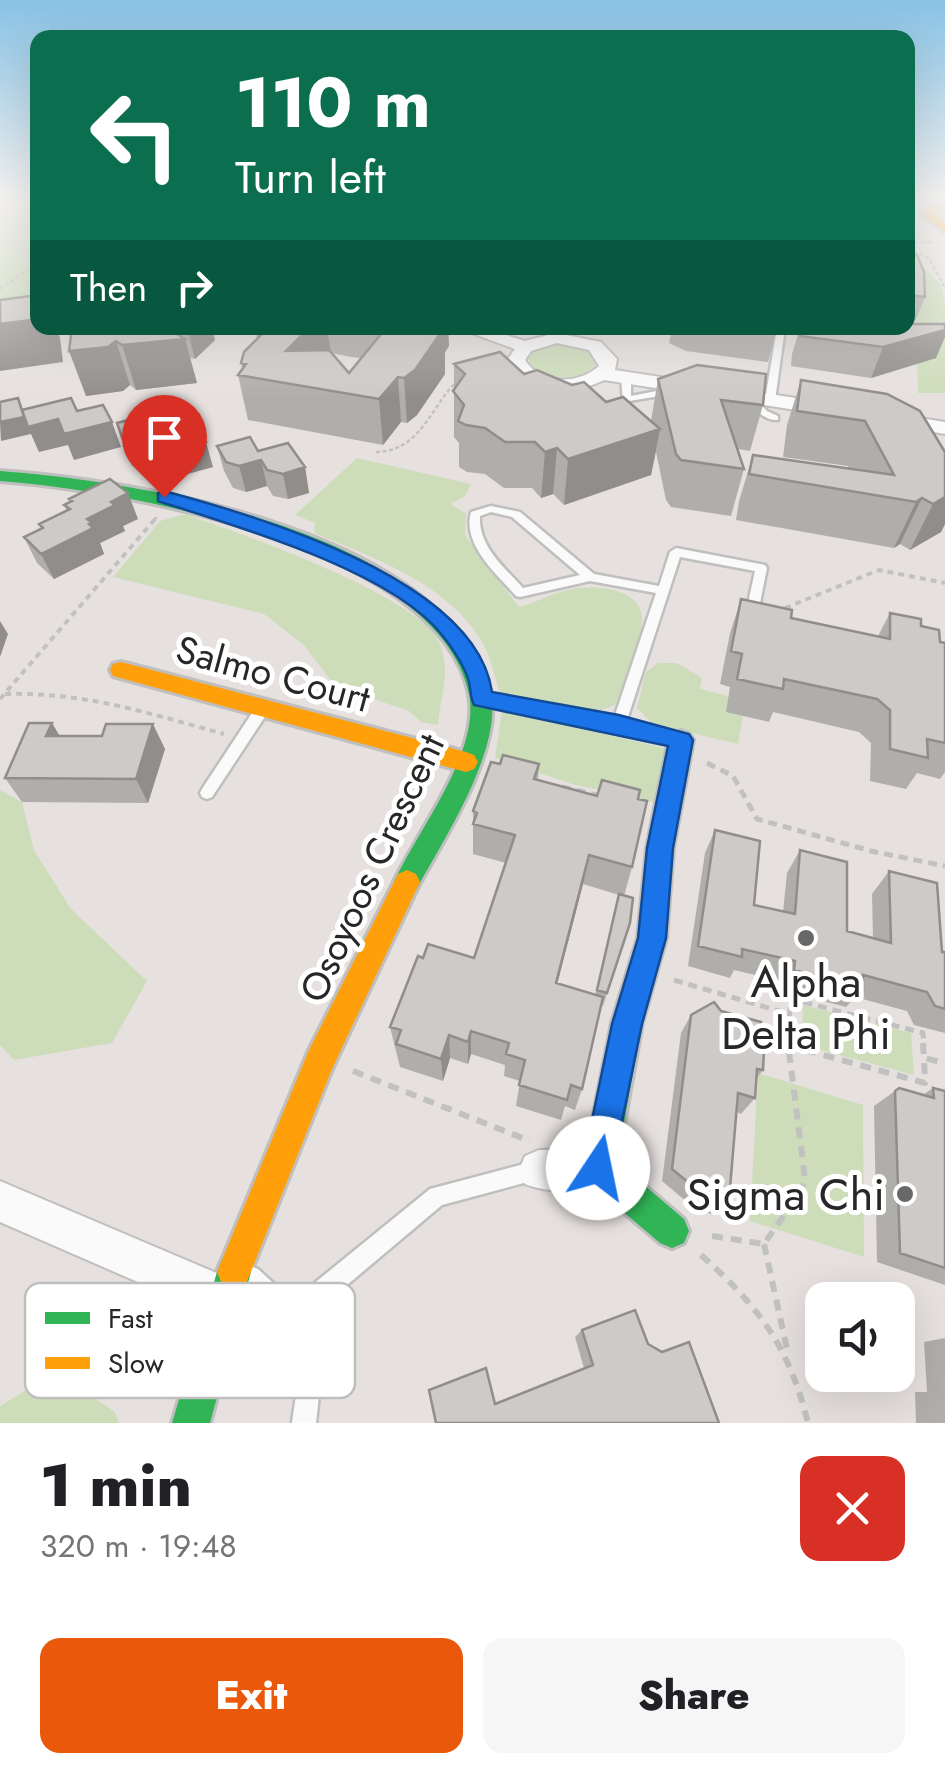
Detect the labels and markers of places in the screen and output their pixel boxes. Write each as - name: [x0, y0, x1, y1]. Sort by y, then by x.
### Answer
- pin: [122, 395, 207, 498]
- marker: Alpha Delta Phi: [795, 927, 817, 949]
- place label: Alpha Delta Phi: [721, 949, 891, 1066]
- place label: Sigma Chi: [687, 1162, 885, 1227]
- marker: Sigma Chi: [894, 1183, 916, 1205]

